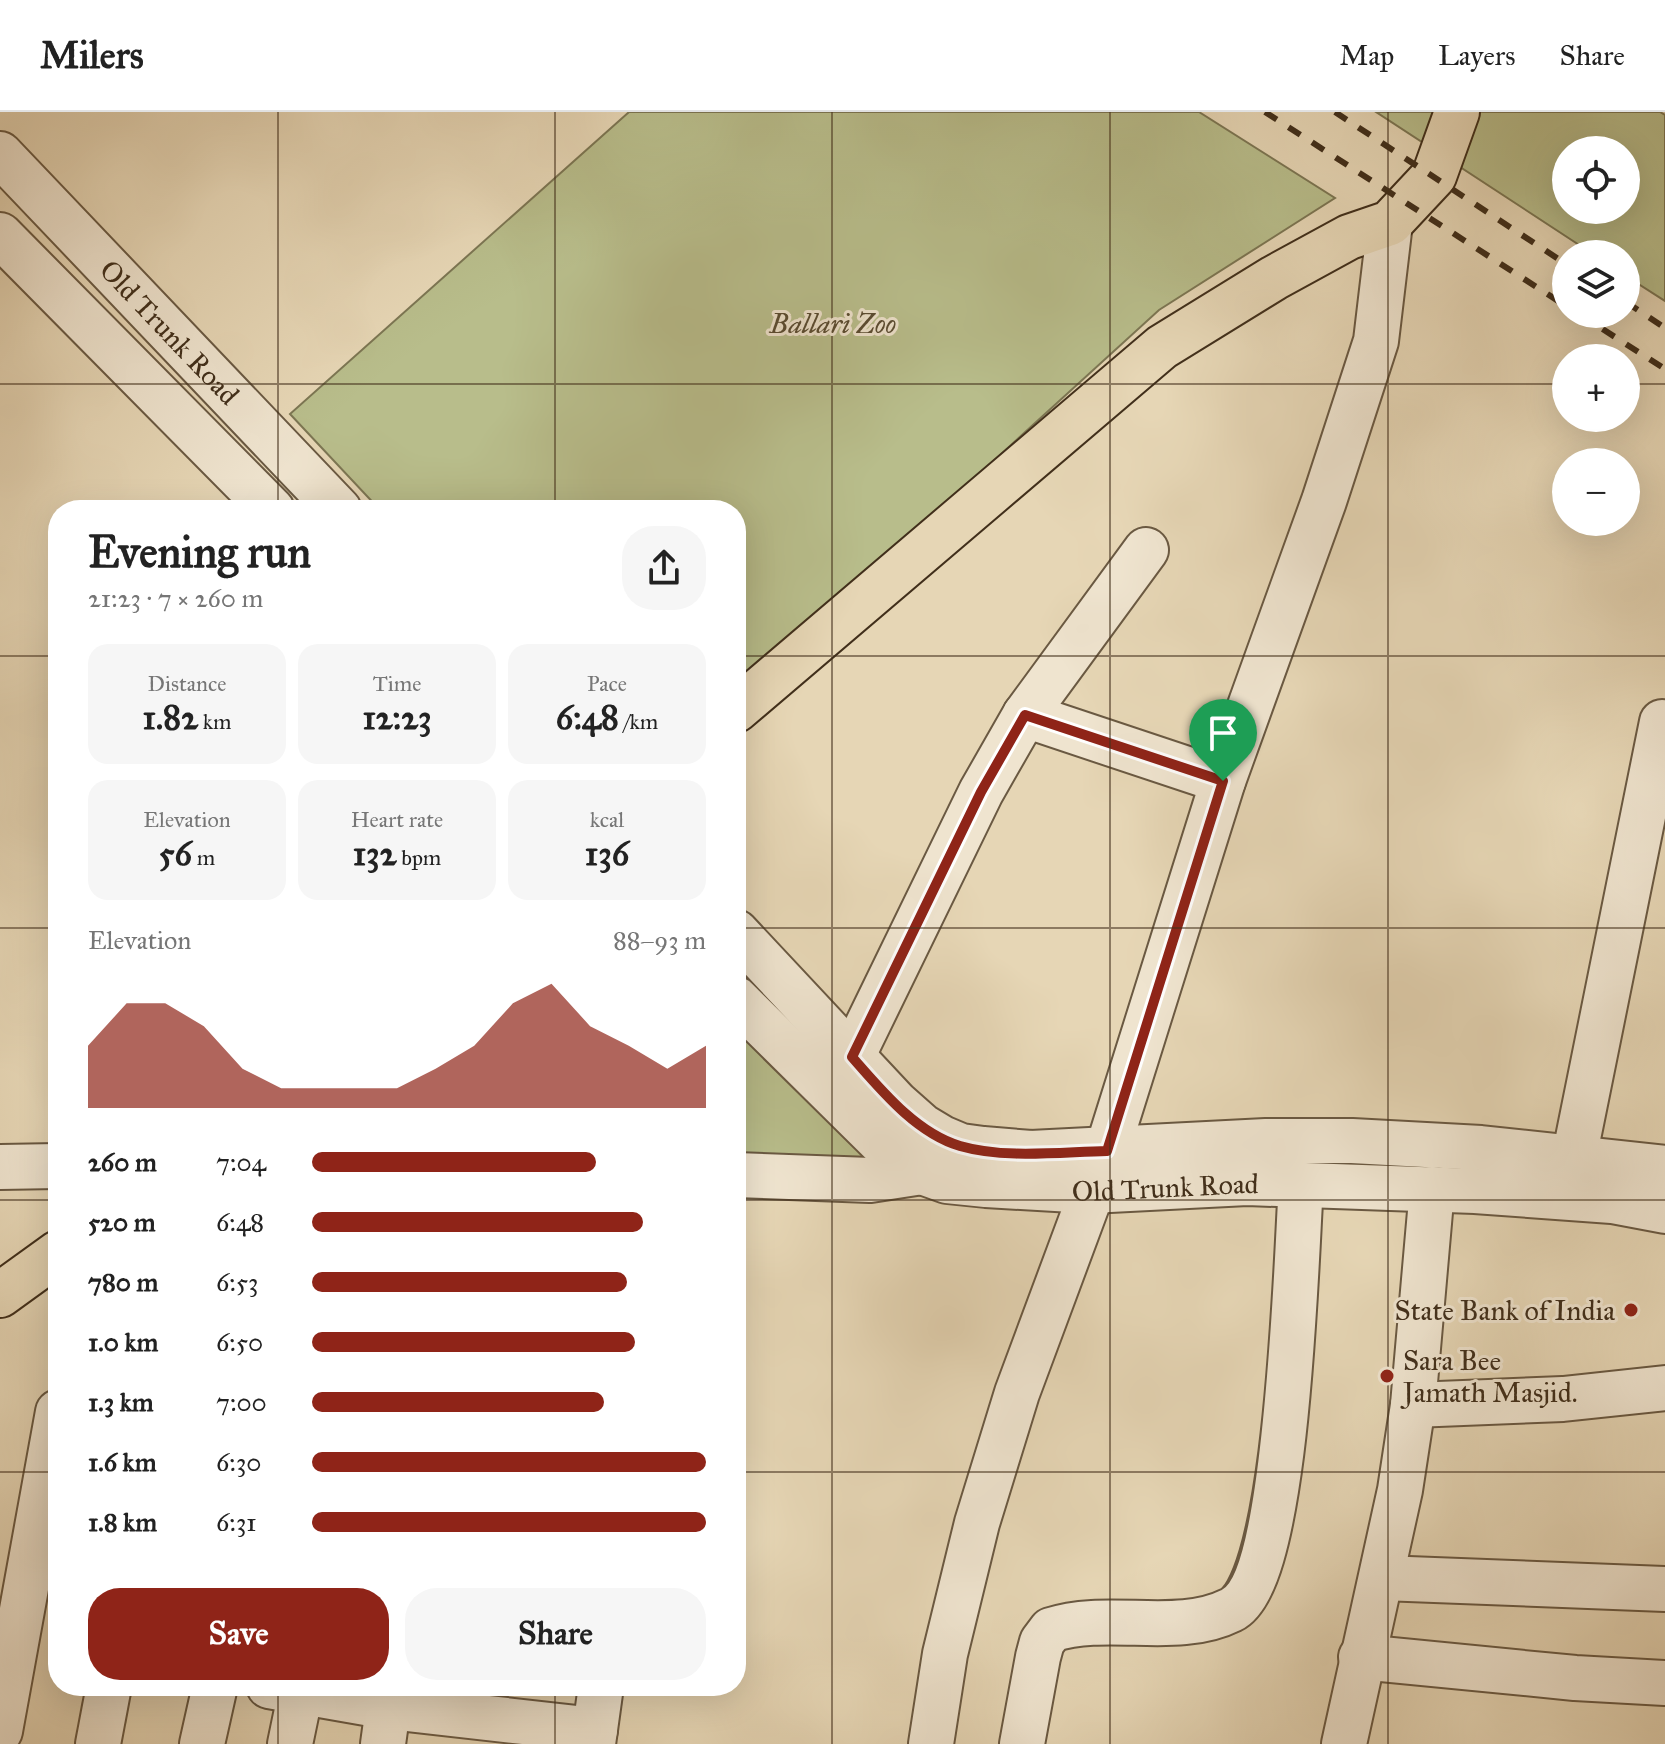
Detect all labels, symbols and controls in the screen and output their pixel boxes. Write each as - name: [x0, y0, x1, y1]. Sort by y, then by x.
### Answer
- text: Milers: [40, 32, 144, 78]
- text: Map: [1339, 38, 1394, 73]
- text: Layers: [1438, 38, 1516, 73]
- text: Share: [1560, 38, 1625, 73]
- map controls: [1552, 136, 1640, 536]
- button: locate: [1552, 136, 1640, 224]
- button: layers: [1552, 240, 1640, 328]
- street label: Old Trunk Road: [92, 253, 246, 412]
- park label: Ballari Zoo: [768, 306, 897, 341]
- button: +: [1552, 344, 1640, 432]
- button: −: [1552, 448, 1640, 536]
- text: Evening run: [88, 525, 311, 579]
- button: share: [622, 526, 706, 610]
- text: 21:23 · 7 × 260 m: [88, 582, 263, 614]
- text: Distance: [148, 670, 226, 697]
- text: Time: [373, 670, 421, 697]
- text: Pace: [587, 670, 627, 697]
- text: 1.82: [143, 697, 198, 738]
- text: 12:23: [362, 697, 432, 738]
- text: 6:48: [556, 697, 619, 738]
- pin: [1189, 699, 1257, 781]
- text: km: [198, 708, 231, 735]
- text: /km: [619, 708, 658, 735]
- icon: arrive: [1201, 711, 1245, 755]
- text: Elevation: [143, 806, 231, 833]
- text: Heart rate: [351, 806, 443, 833]
- text: kcal: [590, 806, 624, 833]
- text: 56: [159, 833, 192, 874]
- text: 132: [353, 833, 396, 874]
- text: 136: [585, 833, 629, 874]
- text: m: [192, 844, 215, 871]
- text: bpm: [396, 844, 441, 871]
- text: Elevation: [88, 924, 191, 956]
- text: 88–93 m: [613, 924, 706, 956]
- text: 260 m: [88, 1146, 157, 1178]
- text: 7:04: [216, 1146, 266, 1178]
- street label: Old Trunk Road: [1071, 1166, 1259, 1209]
- text: 520 m: [88, 1206, 156, 1238]
- text: 6:48: [216, 1206, 264, 1238]
- text: 780 m: [88, 1266, 158, 1298]
- text: 6:53: [216, 1266, 258, 1298]
- place label: State Bank of India: [1395, 1293, 1615, 1328]
- marker: State Bank of India: [1622, 1301, 1640, 1319]
- text: 1.0 km: [88, 1326, 158, 1358]
- text: 6:50: [216, 1326, 263, 1358]
- place label: Sara Bee Jamath Masjid.: [1400, 1343, 1578, 1410]
- marker: Sara Bee Jamath Masjid.: [1378, 1367, 1396, 1385]
- text: 1.3 km: [88, 1386, 154, 1418]
- text: 7:00: [216, 1386, 267, 1418]
- text: 1.6 km: [88, 1446, 157, 1478]
- text: 6:30: [216, 1446, 261, 1478]
- text: 1.8 km: [88, 1506, 157, 1538]
- text: 6:31: [216, 1506, 257, 1538]
- button: Save: [88, 1588, 389, 1680]
- button: Share: [405, 1588, 706, 1680]

